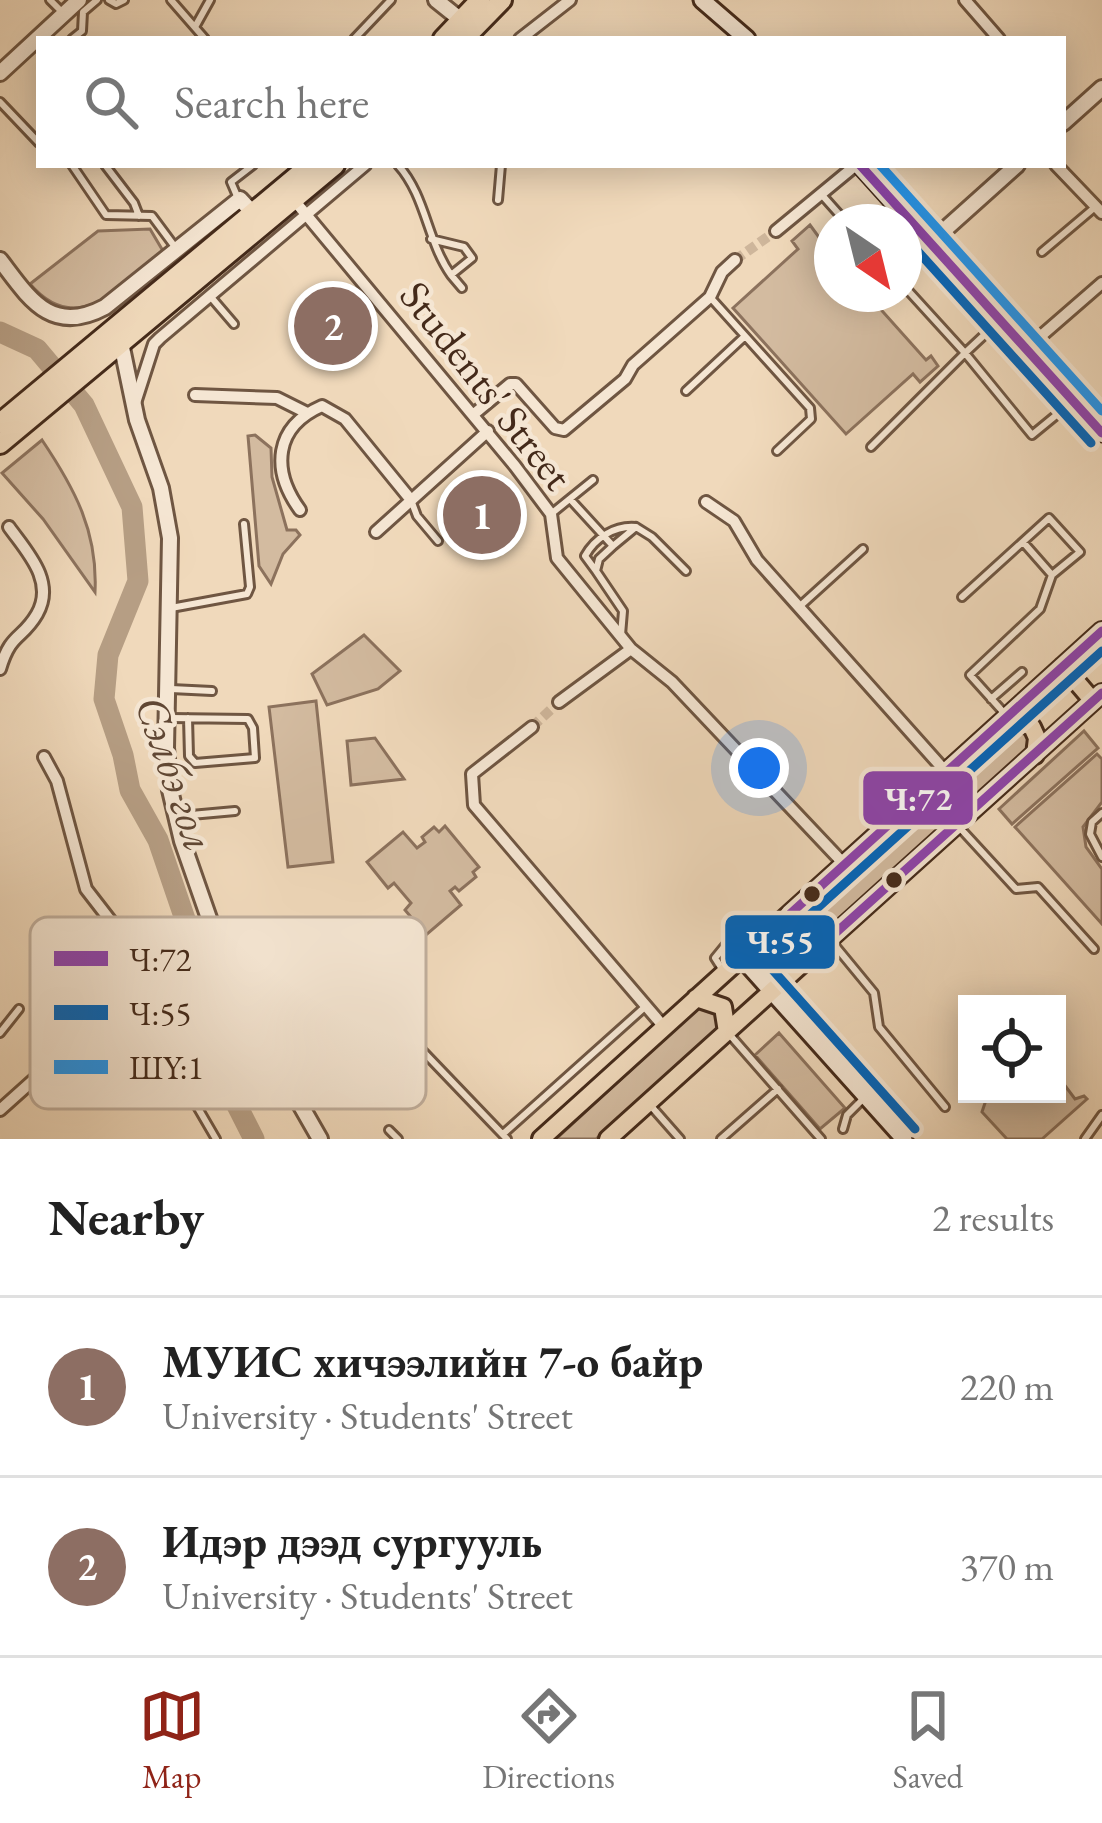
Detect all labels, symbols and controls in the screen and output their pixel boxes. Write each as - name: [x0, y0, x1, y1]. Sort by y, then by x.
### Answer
- search box: [36, 36, 1066, 168]
- icon: search: [78, 69, 144, 135]
- text: Search here: [174, 73, 369, 131]
- north arrow: [814, 204, 922, 312]
- street label: Students' Street: [388, 270, 585, 501]
- pin: 2: [294, 281, 372, 371]
- pin: 1: [443, 470, 521, 560]
- water label: Сэлбэ гол: [122, 688, 230, 858]
- your location: [729, 738, 789, 798]
- line badge: Ч:72: [861, 769, 975, 827]
- text: Ч:72: [884, 777, 953, 820]
- unlabelled marker: [883, 869, 905, 891]
- unlabelled marker: [801, 883, 823, 905]
- line badge: Ч:55: [723, 913, 837, 971]
- legend: [30, 917, 426, 1109]
- text: Ч:55: [746, 920, 814, 963]
- text: Ч:72: [129, 938, 191, 981]
- text: Ч:55: [129, 992, 191, 1035]
- map controls: [958, 995, 1066, 1103]
- button: locate: [958, 995, 1066, 1103]
- text: ШҮ:1: [129, 1046, 204, 1089]
- text: Nearby: [48, 1184, 204, 1250]
- text: 2 results: [932, 1192, 1054, 1243]
- text: МУИС хичээлийн 7-о байр: [162, 1332, 703, 1390]
- text: 1: [77, 1361, 97, 1412]
- text: 220 m: [960, 1361, 1054, 1412]
- text: University · Students' Street: [162, 1390, 573, 1441]
- text: Идэр дээд сургууль: [162, 1512, 542, 1570]
- text: 2: [77, 1541, 97, 1592]
- text: 370 m: [960, 1541, 1054, 1592]
- text: University · Students' Street: [162, 1570, 573, 1621]
- tab: Map: [139, 1683, 205, 1798]
- tab: Directions: [482, 1683, 615, 1798]
- tab: Saved: [893, 1683, 963, 1798]

